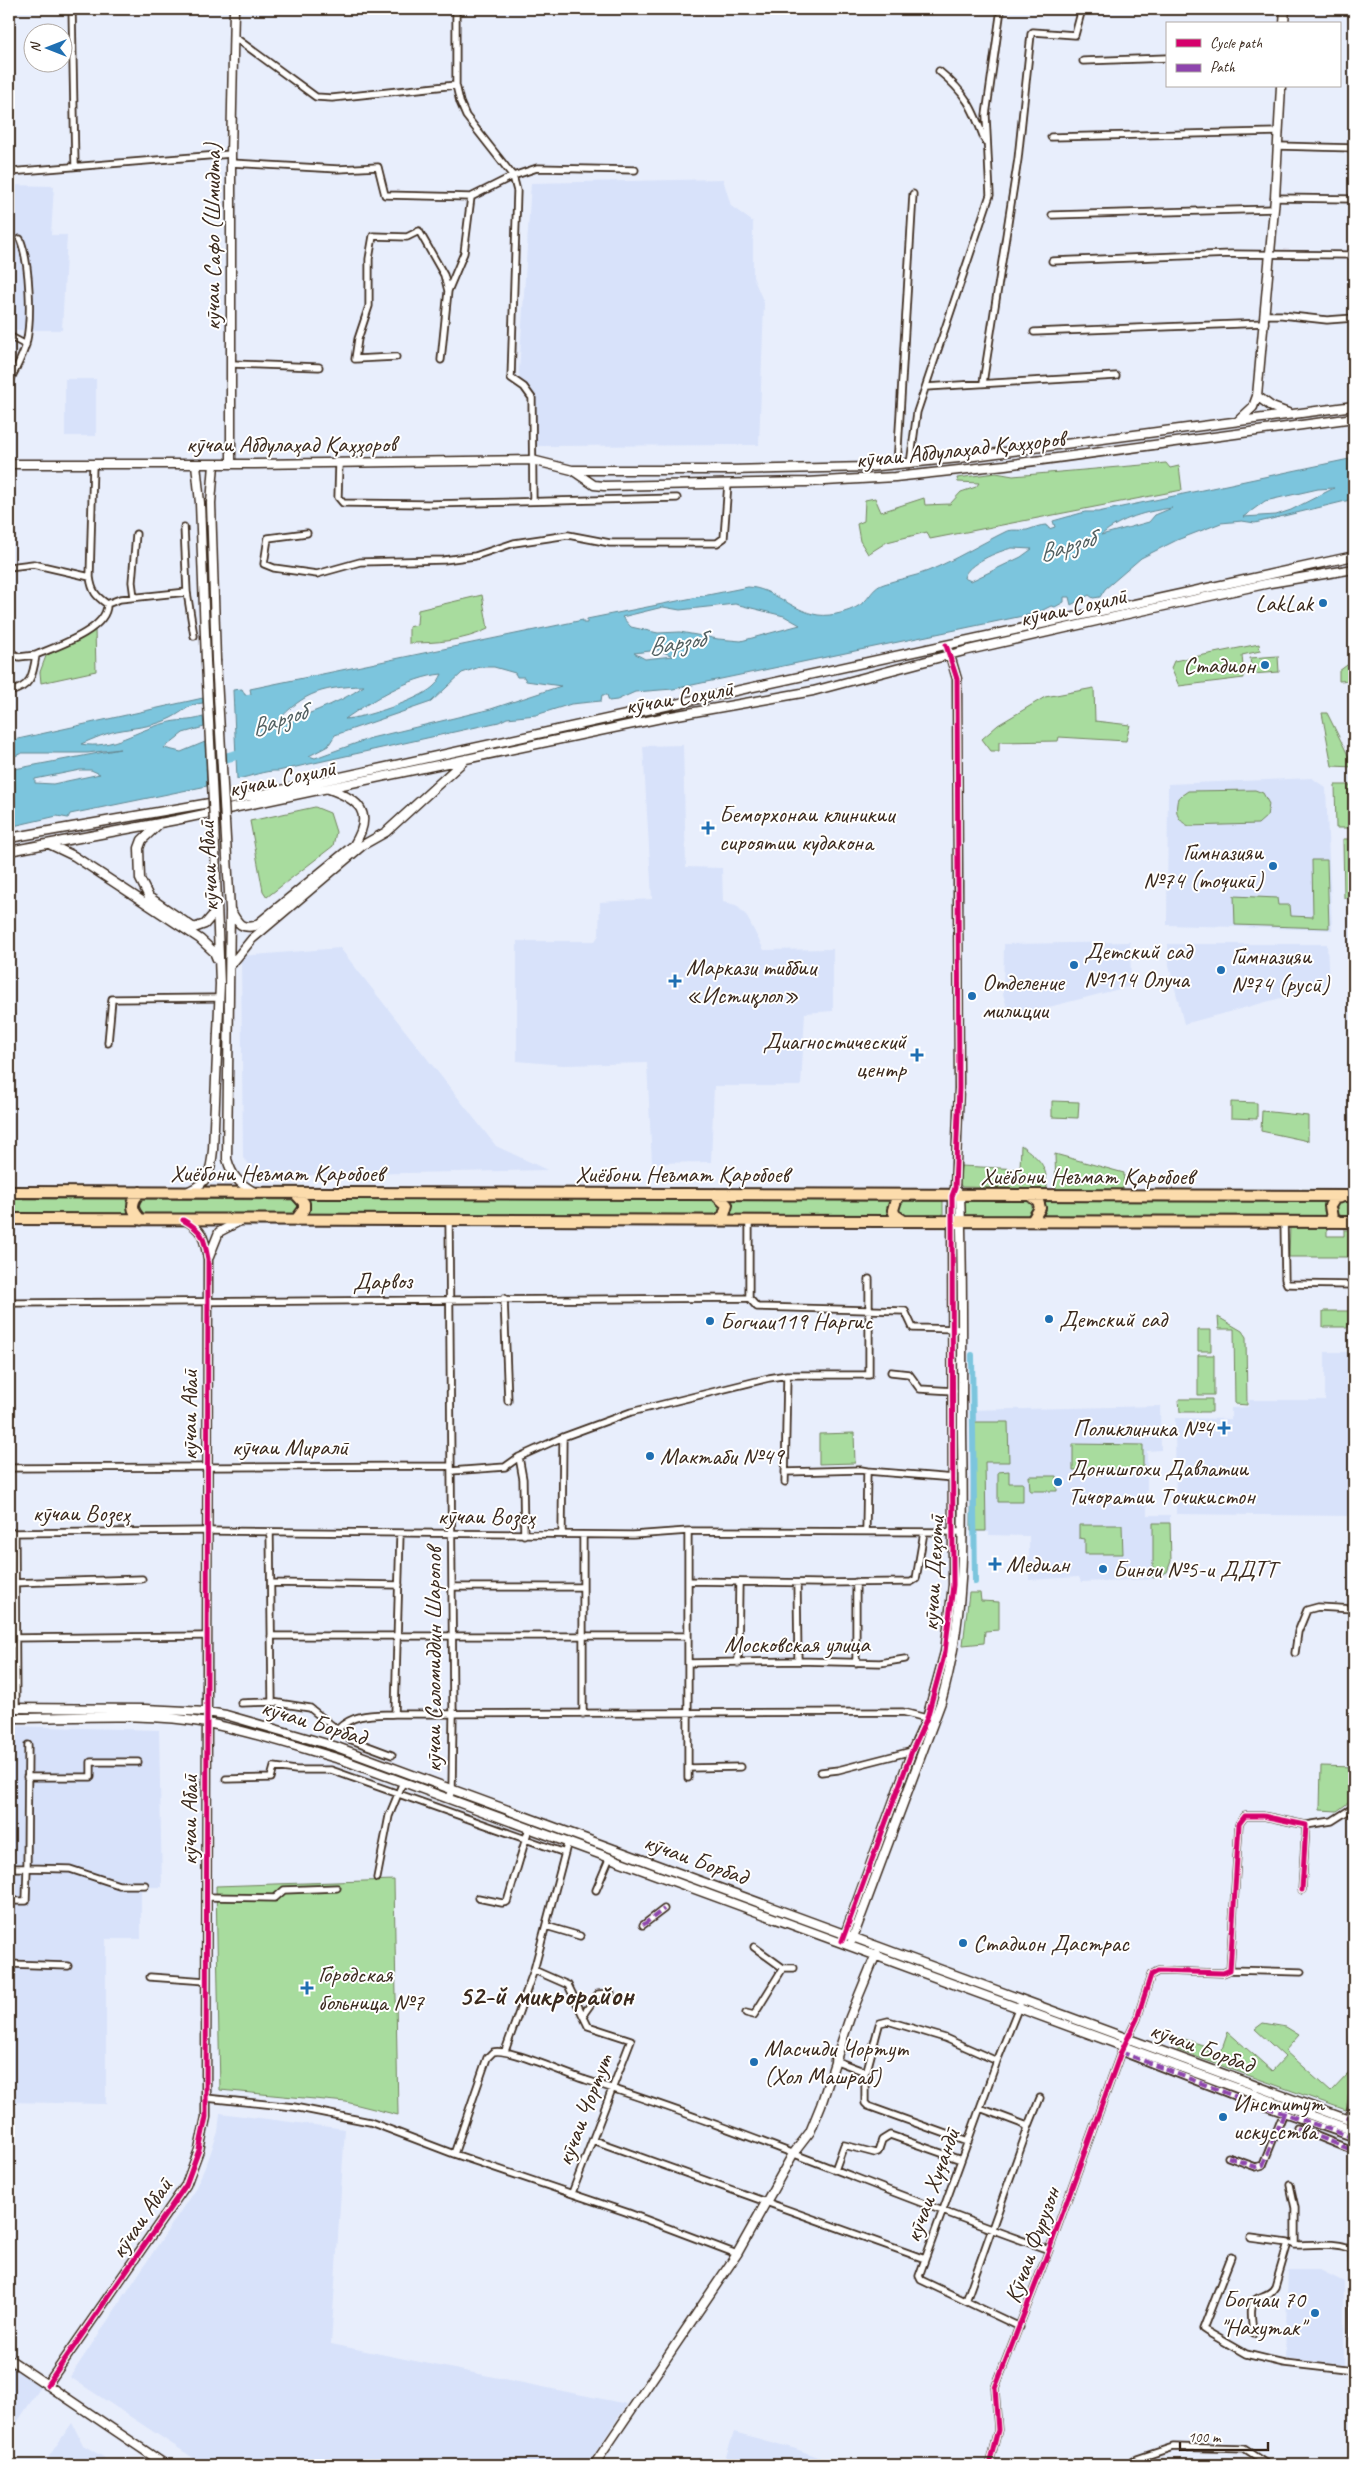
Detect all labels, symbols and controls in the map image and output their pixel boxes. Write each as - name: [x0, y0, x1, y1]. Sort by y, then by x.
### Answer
- north arrow: [22, 22, 72, 72]
- legend: [1166, 22, 1340, 88]
- text: Cycle path: [1210, 34, 1262, 53]
- text: N: [27, 41, 44, 52]
- text: Path: [1210, 58, 1236, 77]
- street label: кӯчаи Сафо (Шмидта): [197, 142, 227, 331]
- street label: кӯчаи Абдулаҳад Қаҳҳоров: [854, 423, 1070, 475]
- street label: кӯчаи Абдулаҳад Қаҳҳоров: [186, 429, 400, 459]
- water label: Варзоб: [1035, 520, 1106, 570]
- street label: кӯчаи Соҳилӣ: [1017, 580, 1131, 634]
- place label: LakLak: [1255, 588, 1315, 618]
- marker: LakLak: [1317, 597, 1329, 609]
- water label: Варзоб: [646, 621, 715, 663]
- place label: Стадион: [1183, 650, 1257, 680]
- marker: Стадион: [1259, 659, 1271, 671]
- street label: кӯчаи Соҳилӣ: [623, 672, 737, 721]
- water label: Варзоб: [246, 693, 318, 744]
- street label: кӯчаи Соҳилӣ: [226, 752, 340, 804]
- place label: Беморхонаи клиникии сироятии кудакона: [719, 799, 897, 857]
- street label: кӯчаи Абаӣ: [191, 818, 225, 912]
- marker: Беморхонаи клиникии сироятии кудакона: [701, 821, 715, 835]
- place label: Гимназияи №74 (тоҷикӣ): [1143, 837, 1264, 895]
- marker: Гимназияи №74 (тоҷикӣ): [1267, 860, 1279, 872]
- place label: Детский сад №114 Олуча: [1084, 936, 1194, 994]
- place label: Гимназияи №74 (русӣ): [1231, 941, 1330, 999]
- place label: Маркази тиббии «Истиқлол»: [686, 952, 819, 1010]
- marker: Детский сад №114 Олуча: [1068, 959, 1080, 971]
- marker: Гимназияи №74 (русӣ): [1215, 964, 1227, 976]
- place label: Отделение милиции: [982, 967, 1066, 1025]
- marker: Маркази тиббии «Истиқлол»: [668, 974, 682, 988]
- marker: Отделение милиции: [966, 990, 978, 1002]
- place label: Диагностический центр: [763, 1026, 908, 1084]
- marker: Диагностический центр: [910, 1048, 924, 1062]
- street label: Хиёбони Неъмат Қаробоев: [170, 1158, 388, 1188]
- street label: Хиёбони Неъмат Қаробоев: [575, 1159, 793, 1189]
- street label: Хиёбони Неъмат Қаробоев: [980, 1161, 1198, 1191]
- street label: Дарвоз: [352, 1265, 414, 1297]
- place label: Детский сад: [1059, 1304, 1169, 1334]
- place label: Богчаи119 Наргис: [720, 1306, 873, 1336]
- marker: Детский сад: [1043, 1313, 1055, 1325]
- marker: Богчаи119 Наргис: [704, 1315, 716, 1327]
- street label: кӯчаи Абаӣ: [174, 1368, 204, 1461]
- place label: Поликлиника №4: [1073, 1413, 1215, 1443]
- marker: Поликлиника №4: [1217, 1421, 1231, 1435]
- street label: кӯчаи Миралӣ: [232, 1432, 350, 1462]
- place label: Мактаби №49: [660, 1441, 786, 1471]
- marker: Мактаби №49: [644, 1450, 656, 1462]
- place label: Донишгохи Давлатии Тичоратии Точикистон: [1068, 1453, 1256, 1511]
- marker: Донишгохи Давлатии Тичоратии Точикистон: [1052, 1476, 1064, 1488]
- street label: кӯчаи Возеҳ: [33, 1498, 132, 1528]
- street label: кӯчаи Возеҳ: [438, 1501, 537, 1531]
- street label: кӯчаи Деҳотӣ: [915, 1512, 951, 1632]
- street label: кӯчаи Саломиддин Шаропов: [418, 1543, 448, 1773]
- place label: Медиан: [1006, 1549, 1071, 1579]
- place label: Бинои №5-и ДДТТ: [1113, 1554, 1282, 1584]
- marker: Медиан: [988, 1557, 1002, 1571]
- marker: Бинои №5-и ДДТТ: [1097, 1563, 1109, 1575]
- street label: Московская улица: [724, 1629, 871, 1659]
- street label: кӯчаи Борбад: [258, 1692, 373, 1753]
- street label: кӯчаи Абаӣ: [174, 1773, 204, 1866]
- street label: кӯчаи Борбад: [640, 1826, 754, 1892]
- place label: Стадион Дастрас: [973, 1928, 1130, 1958]
- marker: Стадион Дастрас: [957, 1937, 969, 1949]
- place label: Городская больница №7: [318, 1959, 425, 2017]
- district label: 52-й микрорайон: [458, 1977, 636, 2014]
- marker: Городская больница №7: [300, 1981, 314, 1995]
- street label: кӯчаи Борбад: [1146, 2014, 1260, 2080]
- place label: Масчиди Чортут (Хол Машраб): [764, 2033, 909, 2091]
- street label: кӯчаи Чортут: [549, 2049, 620, 2170]
- marker: Масчиди Чортут (Хол Машраб): [748, 2056, 760, 2068]
- place label: Институт искусства: [1233, 2088, 1325, 2146]
- marker: Институт искусства: [1217, 2111, 1229, 2123]
- street label: кӯчаи Хуҷандӣ: [897, 2122, 967, 2246]
- street label: кӯчаи Абаӣ: [103, 2170, 180, 2264]
- street label: Кӯчаи Фурузон: [997, 2181, 1068, 2307]
- place label: Богчаи 70 "Нахутак": [1220, 2284, 1310, 2342]
- marker: Богчаи 70 "Нахутак": [1309, 2307, 1321, 2319]
- scale bar: [1180, 2419, 1268, 2451]
- text: 100 m: [1188, 2428, 1222, 2447]

